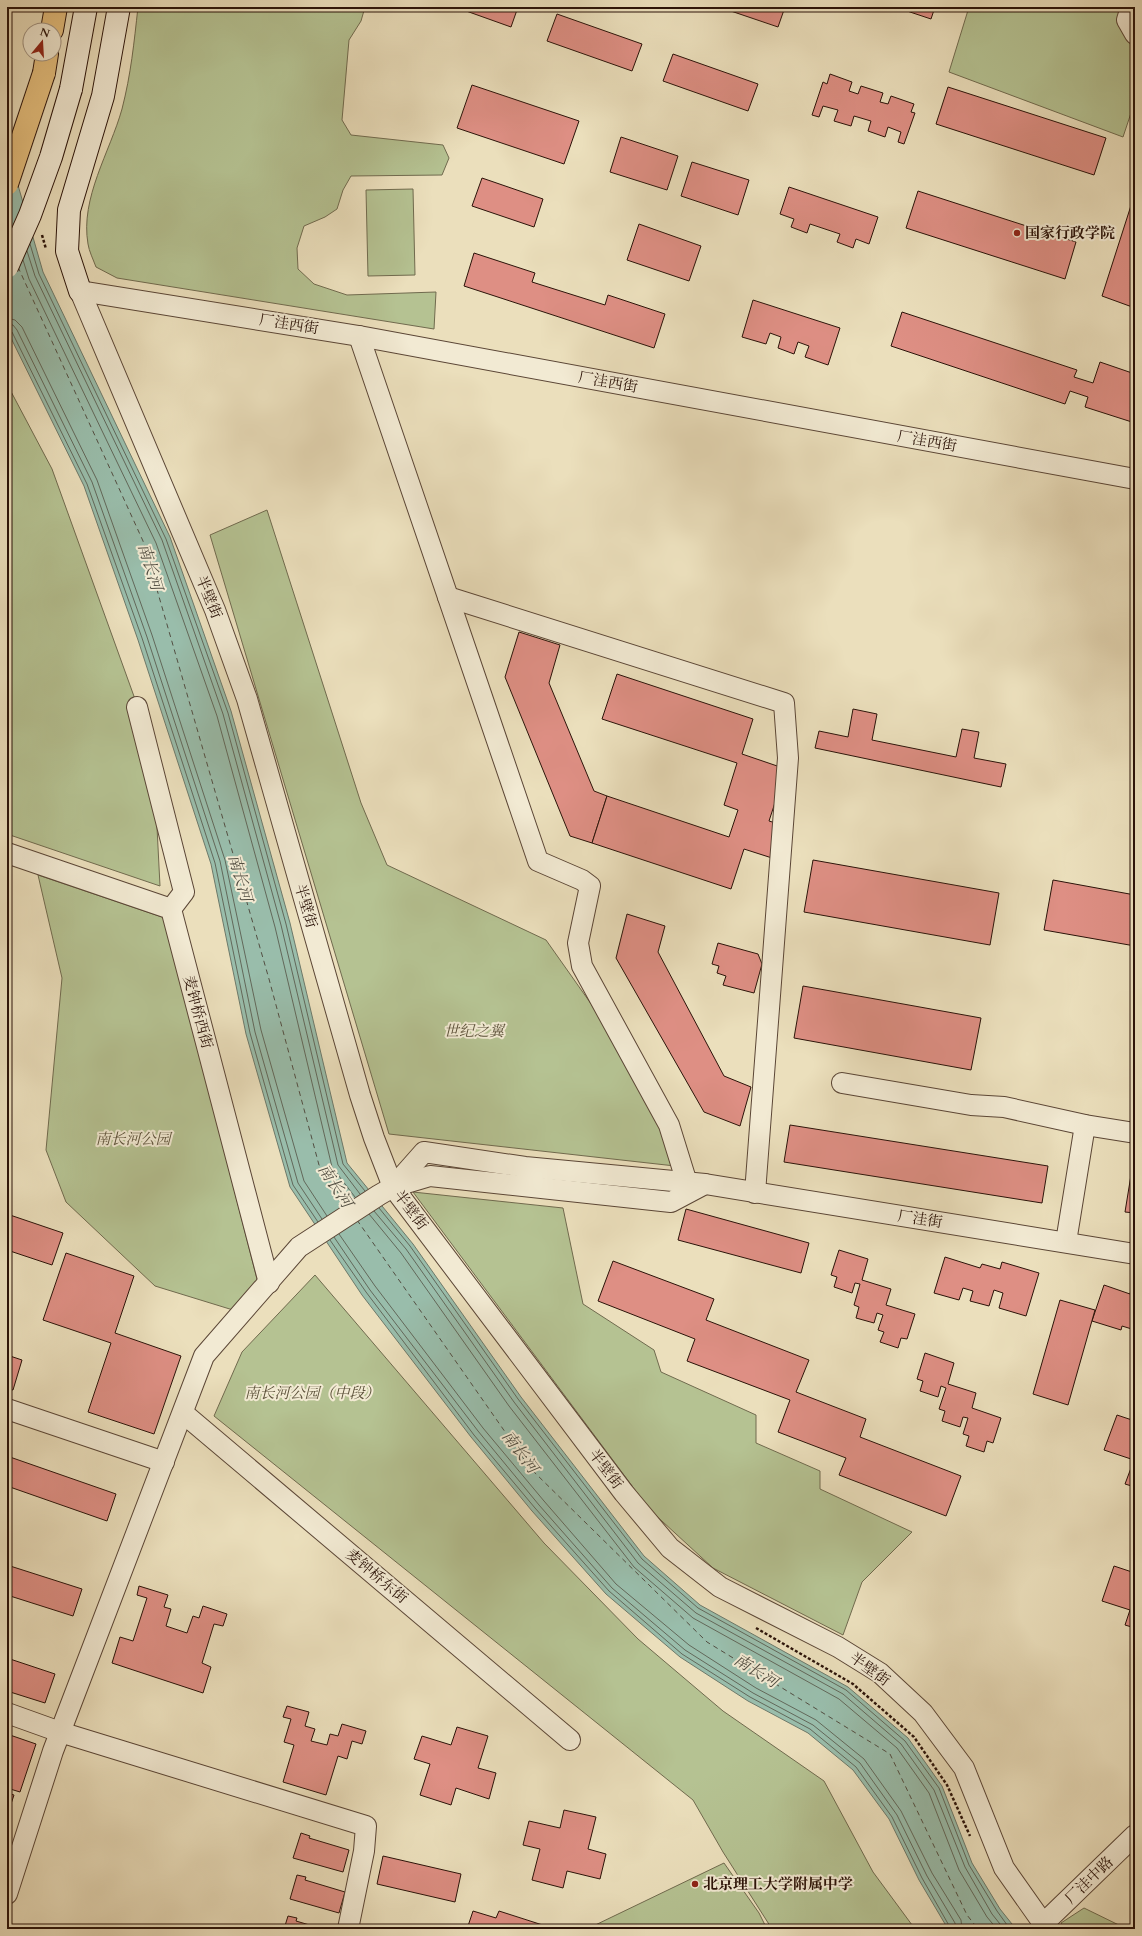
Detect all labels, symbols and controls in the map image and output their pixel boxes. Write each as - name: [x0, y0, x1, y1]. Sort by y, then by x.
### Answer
- north arrow: [22, 22, 62, 62]
- text: N: [38, 24, 52, 42]
- place label: 国家行政学院: [1025, 223, 1115, 243]
- marker: 国家行政学院: [1012, 228, 1022, 238]
- street label: 厂洼西街: [258, 309, 320, 339]
- street label: 厂洼西街: [577, 367, 639, 397]
- street label: 厂洼西街: [896, 426, 958, 456]
- water label: 南长河: [132, 541, 168, 596]
- street label: 半壁街: [191, 572, 227, 622]
- water label: 南长河: [223, 852, 258, 907]
- street label: 半壁街: [290, 882, 322, 930]
- street label: 麦钟桥西街: [179, 973, 217, 1051]
- park label: 世纪之翼: [444, 1021, 506, 1041]
- park label: 南长河公园: [95, 1129, 172, 1149]
- water label: 南长河: [313, 1160, 359, 1215]
- street label: 半壁街: [389, 1186, 433, 1234]
- street label: 厂洼街: [896, 1206, 944, 1232]
- park label: 南长河公园（中段）: [244, 1383, 380, 1403]
- water label: 南长河: [497, 1426, 545, 1480]
- street label: 半壁街: [584, 1445, 628, 1493]
- street label: 麦钟桥东街: [342, 1544, 412, 1608]
- street label: 半壁街: [846, 1648, 894, 1690]
- water label: 南长河: [730, 1649, 785, 1695]
- street label: 厂洼中路: [1060, 1852, 1118, 1908]
- place label: 北京理工大学附属中学: [703, 1874, 853, 1894]
- marker: 北京理工大学附属中学: [690, 1879, 700, 1889]

